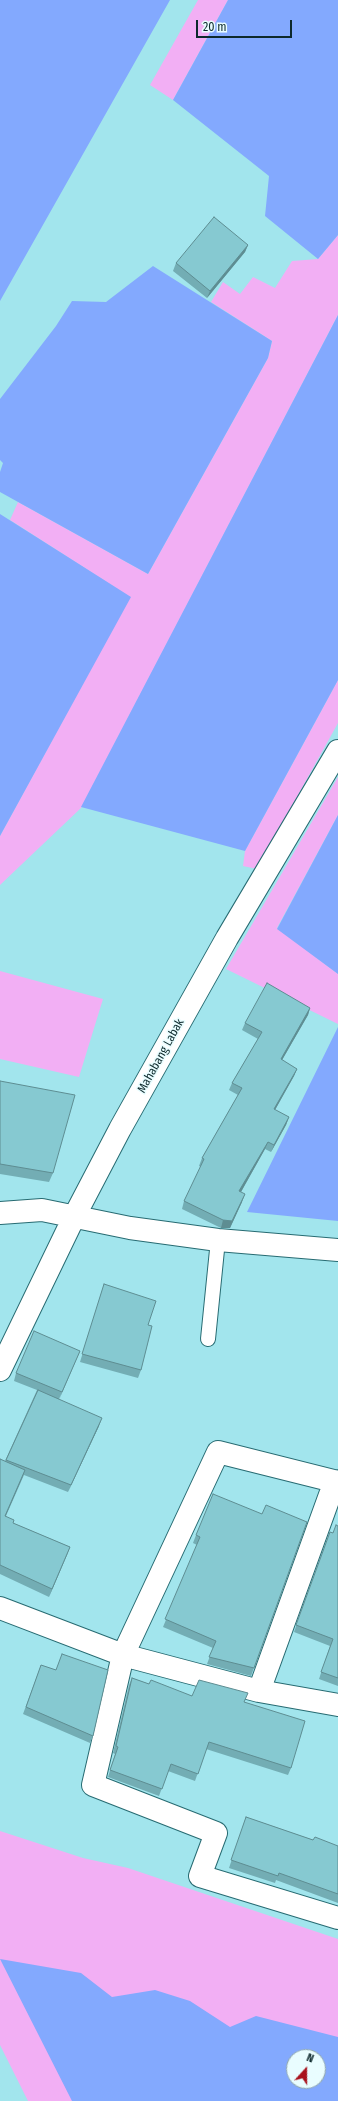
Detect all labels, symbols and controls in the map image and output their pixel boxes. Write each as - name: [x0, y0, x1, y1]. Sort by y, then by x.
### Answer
- scale bar: [198, 12, 294, 38]
- text: 20 m: [203, 20, 227, 34]
- street label: Mahabang Labak: [135, 1016, 187, 1096]
- north arrow: [286, 2049, 326, 2089]
- text: N: [305, 2051, 316, 2066]

